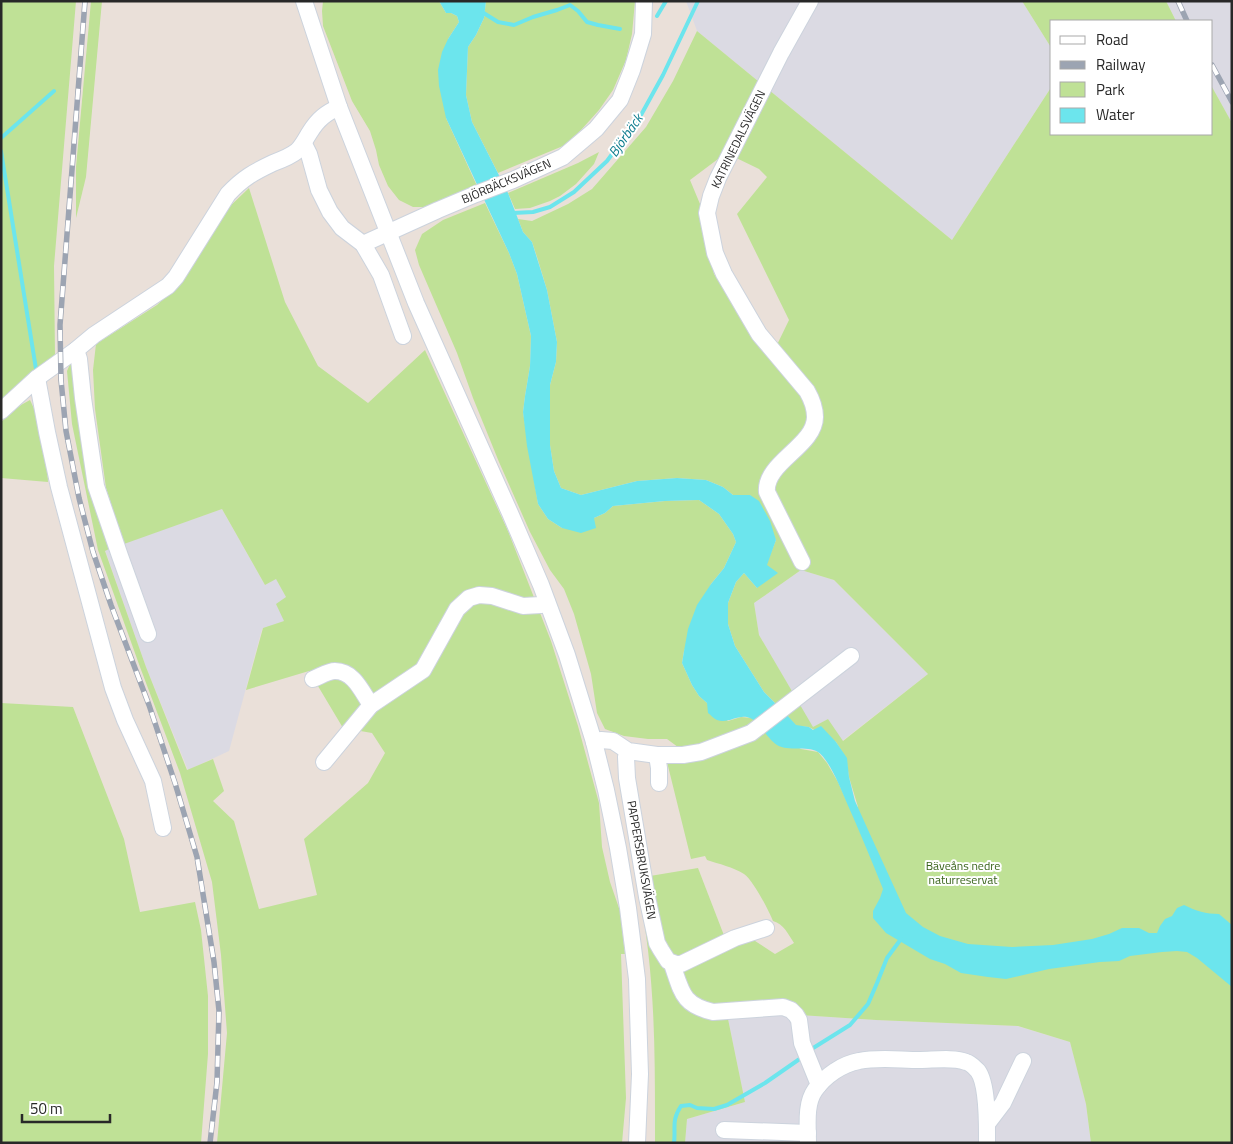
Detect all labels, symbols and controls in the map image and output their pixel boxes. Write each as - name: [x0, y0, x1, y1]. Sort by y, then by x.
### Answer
- legend: [1050, 20, 1213, 135]
- text: Road: [1096, 28, 1128, 51]
- text: Railway: [1096, 53, 1146, 76]
- text: Park: [1096, 78, 1125, 101]
- street label: KATRINEDALSVÄGEN: [706, 87, 770, 191]
- text: Water: [1096, 103, 1135, 126]
- water label: Björbäck: [603, 108, 648, 161]
- street label: BJÖRBÄCKSVÄGEN: [458, 154, 554, 208]
- street label: PAPPERSBRUKSVÄGEN: [622, 799, 662, 921]
- park label: Bäveåns nedre naturreservat: [926, 856, 1000, 889]
- scale bar: [22, 1092, 110, 1124]
- text: 50 m: [30, 1097, 63, 1120]

